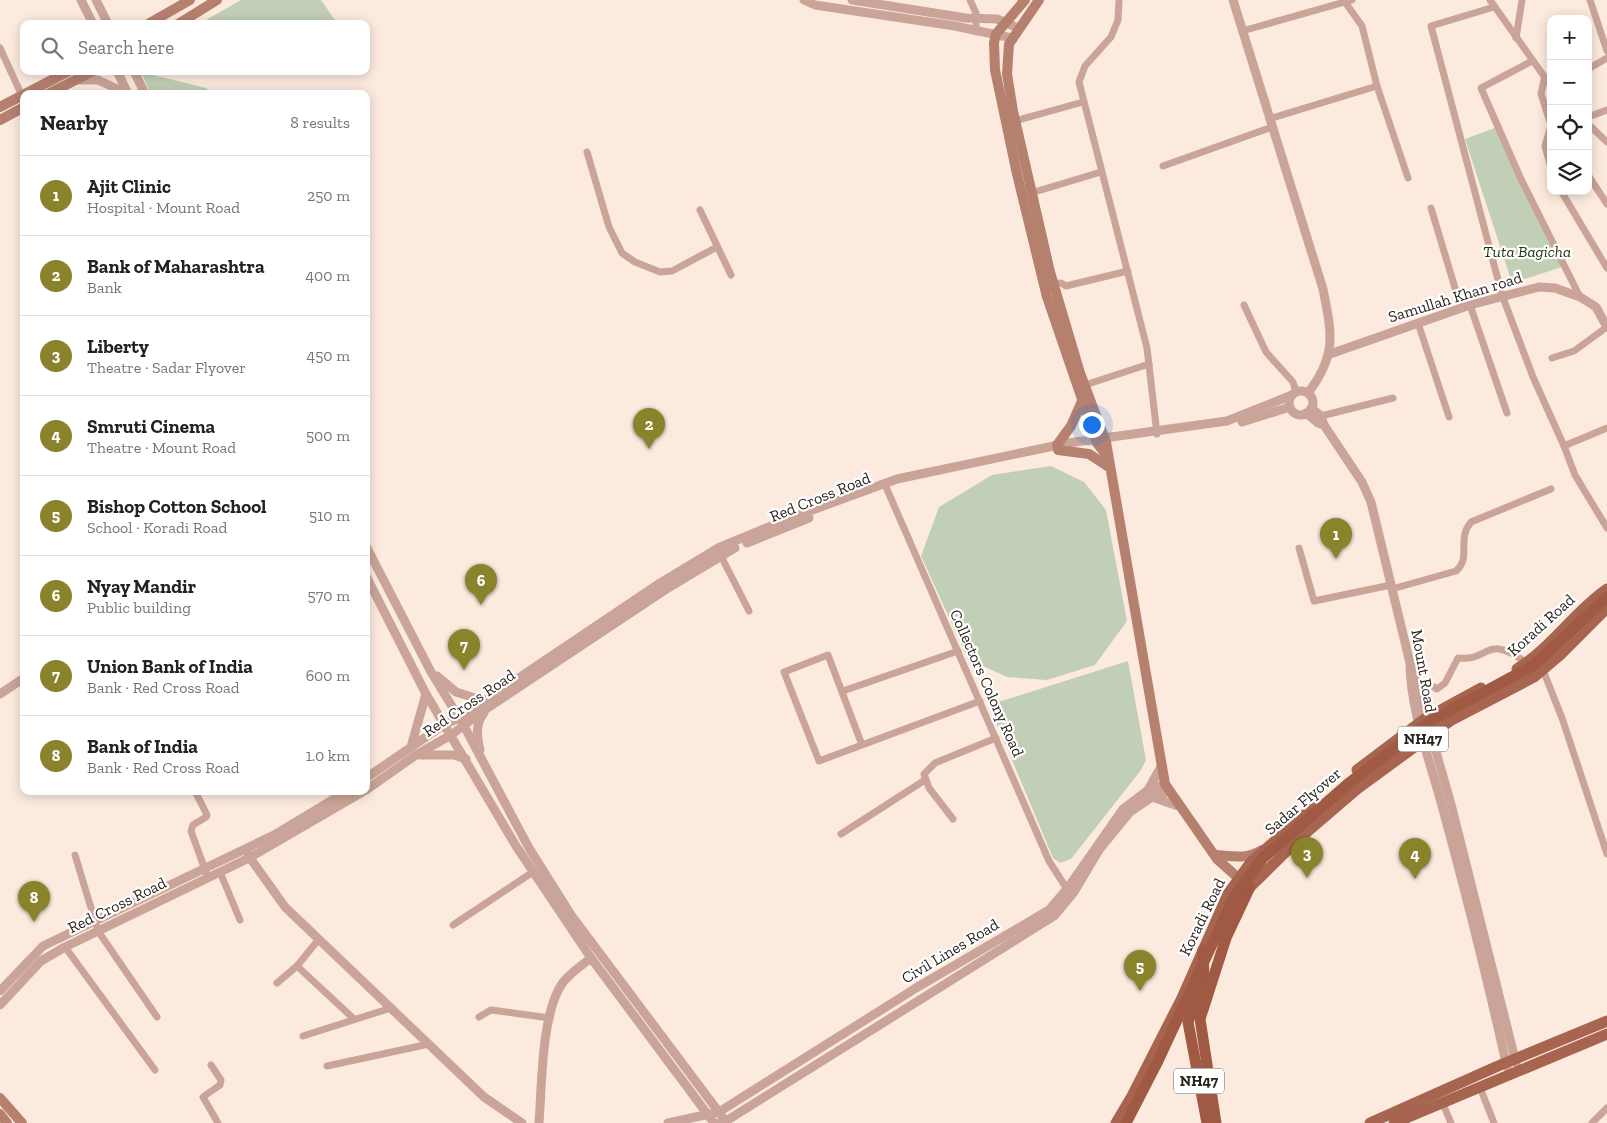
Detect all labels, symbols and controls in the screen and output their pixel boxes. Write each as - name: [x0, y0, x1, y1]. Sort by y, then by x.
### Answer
- map controls: [1547, 15, 1592, 195]
- button: +: [1547, 15, 1592, 60]
- search box: [20, 20, 370, 75]
- icon: search: [38, 34, 66, 62]
- text: Search here: [78, 36, 174, 59]
- button: −: [1547, 60, 1592, 105]
- button: locate: [1547, 105, 1592, 150]
- text: Nearby: [40, 110, 108, 135]
- text: 8 results: [290, 113, 350, 132]
- button: layers: [1547, 150, 1592, 195]
- text: Ajit Clinic: [87, 175, 171, 198]
- text: 1: [53, 186, 59, 205]
- text: 250 m: [307, 186, 350, 205]
- text: Hospital · Mount Road: [87, 198, 240, 217]
- park label: Tuta Bagicha: [1483, 242, 1571, 261]
- text: Bank of Maharashtra: [87, 255, 265, 278]
- text: 2: [52, 266, 60, 285]
- text: 400 m: [306, 266, 350, 285]
- street label: Samullah Khan road: [1386, 268, 1524, 326]
- text: Bank: [87, 278, 122, 297]
- text: Liberty: [87, 335, 149, 358]
- text: 3: [52, 346, 60, 365]
- text: 450 m: [307, 346, 350, 365]
- text: Theatre · Sadar Flyover: [87, 358, 246, 377]
- pin: 2: [633, 408, 665, 449]
- your location: [1079, 412, 1105, 438]
- text: Smruti Cinema: [87, 415, 215, 438]
- text: 4: [51, 426, 61, 445]
- text: 500 m: [306, 426, 350, 445]
- text: Theatre · Mount Road: [87, 438, 236, 457]
- street label: Red Cross Road: [767, 468, 873, 526]
- text: Bishop Cotton School: [87, 495, 267, 518]
- text: 5: [52, 506, 60, 525]
- text: 510 m: [309, 506, 350, 525]
- text: School · Koradi Road: [87, 518, 227, 537]
- pin: 1: [1320, 518, 1352, 559]
- pin: 6: [465, 564, 497, 605]
- text: Nyay Mandir: [87, 575, 196, 598]
- text: 6: [52, 586, 60, 605]
- text: 570 m: [308, 586, 350, 605]
- street label: Koradi Road: [1503, 590, 1579, 660]
- text: Public building: [87, 598, 191, 617]
- street label: Collectors Colony Road: [946, 606, 1028, 760]
- street label: Mount Road: [1407, 628, 1441, 714]
- pin: 7: [448, 629, 480, 670]
- text: Union Bank of India: [87, 655, 253, 678]
- street label: Red Cross Road: [419, 665, 519, 741]
- text: 7: [52, 666, 60, 685]
- text: 600 m: [306, 666, 350, 685]
- text: Bank · Red Cross Road: [87, 678, 240, 697]
- road number: NH47: [1398, 726, 1448, 752]
- text: Bank of India: [87, 735, 198, 758]
- text: 8: [52, 746, 60, 765]
- text: 1.0 km: [306, 746, 350, 765]
- text: Bank · Red Cross Road: [87, 758, 240, 777]
- street label: Sadar Flyover: [1261, 763, 1345, 838]
- pin: 3: [1291, 837, 1323, 878]
- pin: 4: [1399, 838, 1431, 879]
- street label: Red Cross Road: [65, 873, 169, 937]
- street label: Koradi Road: [1175, 875, 1229, 959]
- pin: 8: [18, 881, 50, 922]
- street label: Civil Lines Road: [898, 914, 1002, 987]
- pin: 5: [1124, 950, 1156, 991]
- road number: NH47: [1174, 1068, 1224, 1094]

